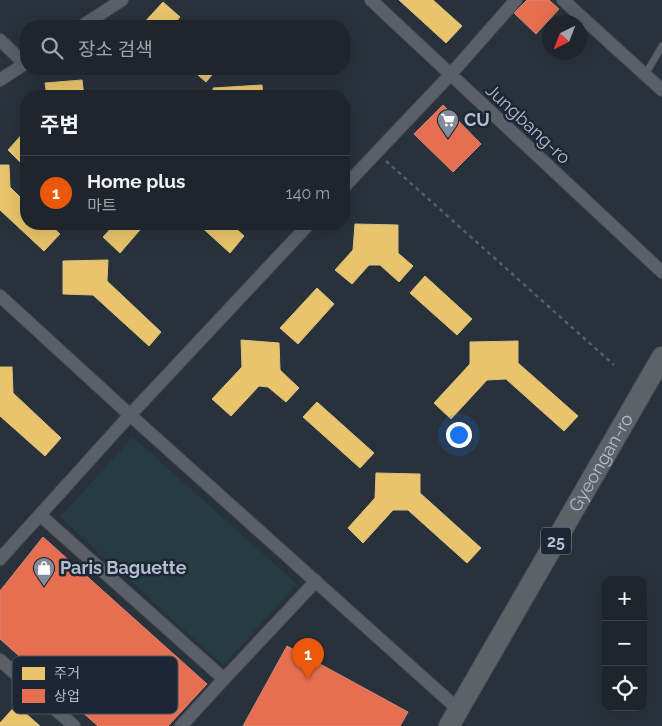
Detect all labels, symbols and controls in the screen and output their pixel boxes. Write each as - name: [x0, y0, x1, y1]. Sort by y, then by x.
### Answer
- north arrow: [542, 15, 587, 60]
- search box: [20, 20, 350, 75]
- icon: search: [38, 34, 66, 62]
- text: 장소 검색: [78, 38, 153, 60]
- street label: Jungbang-ro: [482, 79, 575, 168]
- supermarket icon: CU: [436, 108, 460, 139]
- place label: CU: [464, 109, 490, 130]
- text: 주변: [40, 112, 79, 137]
- text: Home plus: [87, 170, 185, 192]
- text: 1: [52, 184, 60, 203]
- text: 140 m: [286, 184, 330, 203]
- text: 마트: [87, 196, 116, 215]
- street label: Gyeongan-ro: [564, 409, 637, 515]
- your location: [446, 422, 472, 448]
- road number: 25: [541, 528, 571, 554]
- shop icon: Paris Baguette: [32, 556, 56, 587]
- place label: Paris Baguette: [60, 557, 187, 578]
- map controls: [602, 576, 647, 711]
- button: +: [602, 576, 647, 621]
- button: −: [602, 621, 647, 666]
- pin: 1: [292, 638, 324, 679]
- legend: [12, 656, 178, 714]
- text: 주거: [54, 665, 80, 681]
- button: locate: [602, 666, 647, 711]
- text: 상업: [54, 688, 80, 704]

